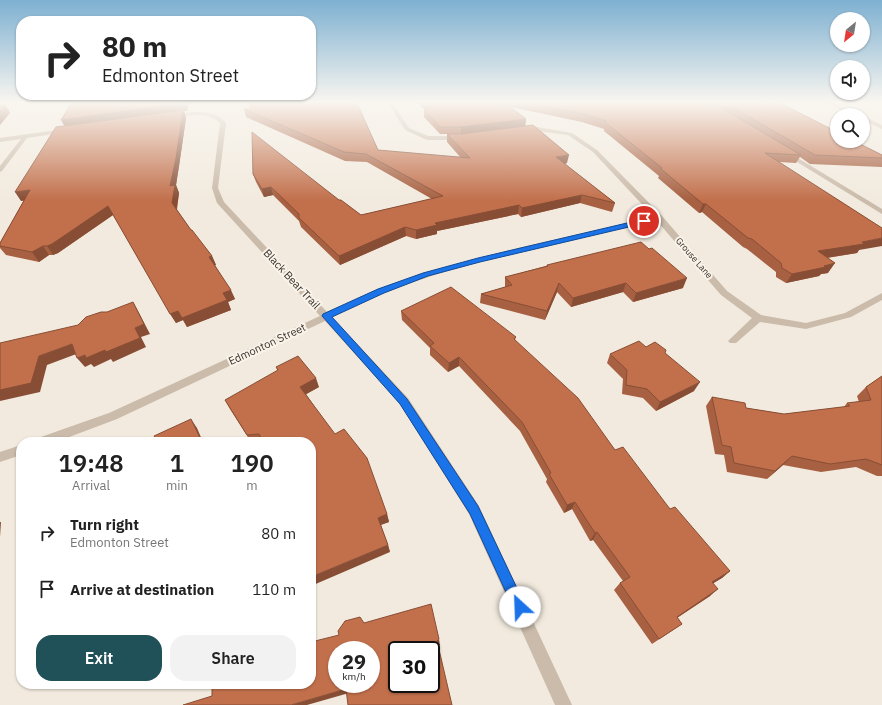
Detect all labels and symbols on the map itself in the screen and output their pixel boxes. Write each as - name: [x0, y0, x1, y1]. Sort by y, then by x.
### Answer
- north arrow: [830, 12, 870, 52]
- pin: [627, 204, 661, 238]
- street label: Grouse Lane: [674, 235, 715, 280]
- street label: Black Bear Trail: [261, 246, 323, 312]
- street label: Edmonton Street: [226, 320, 308, 368]
- position arrow: [499, 586, 541, 628]
- speed limit sign: 30: [388, 641, 440, 693]

